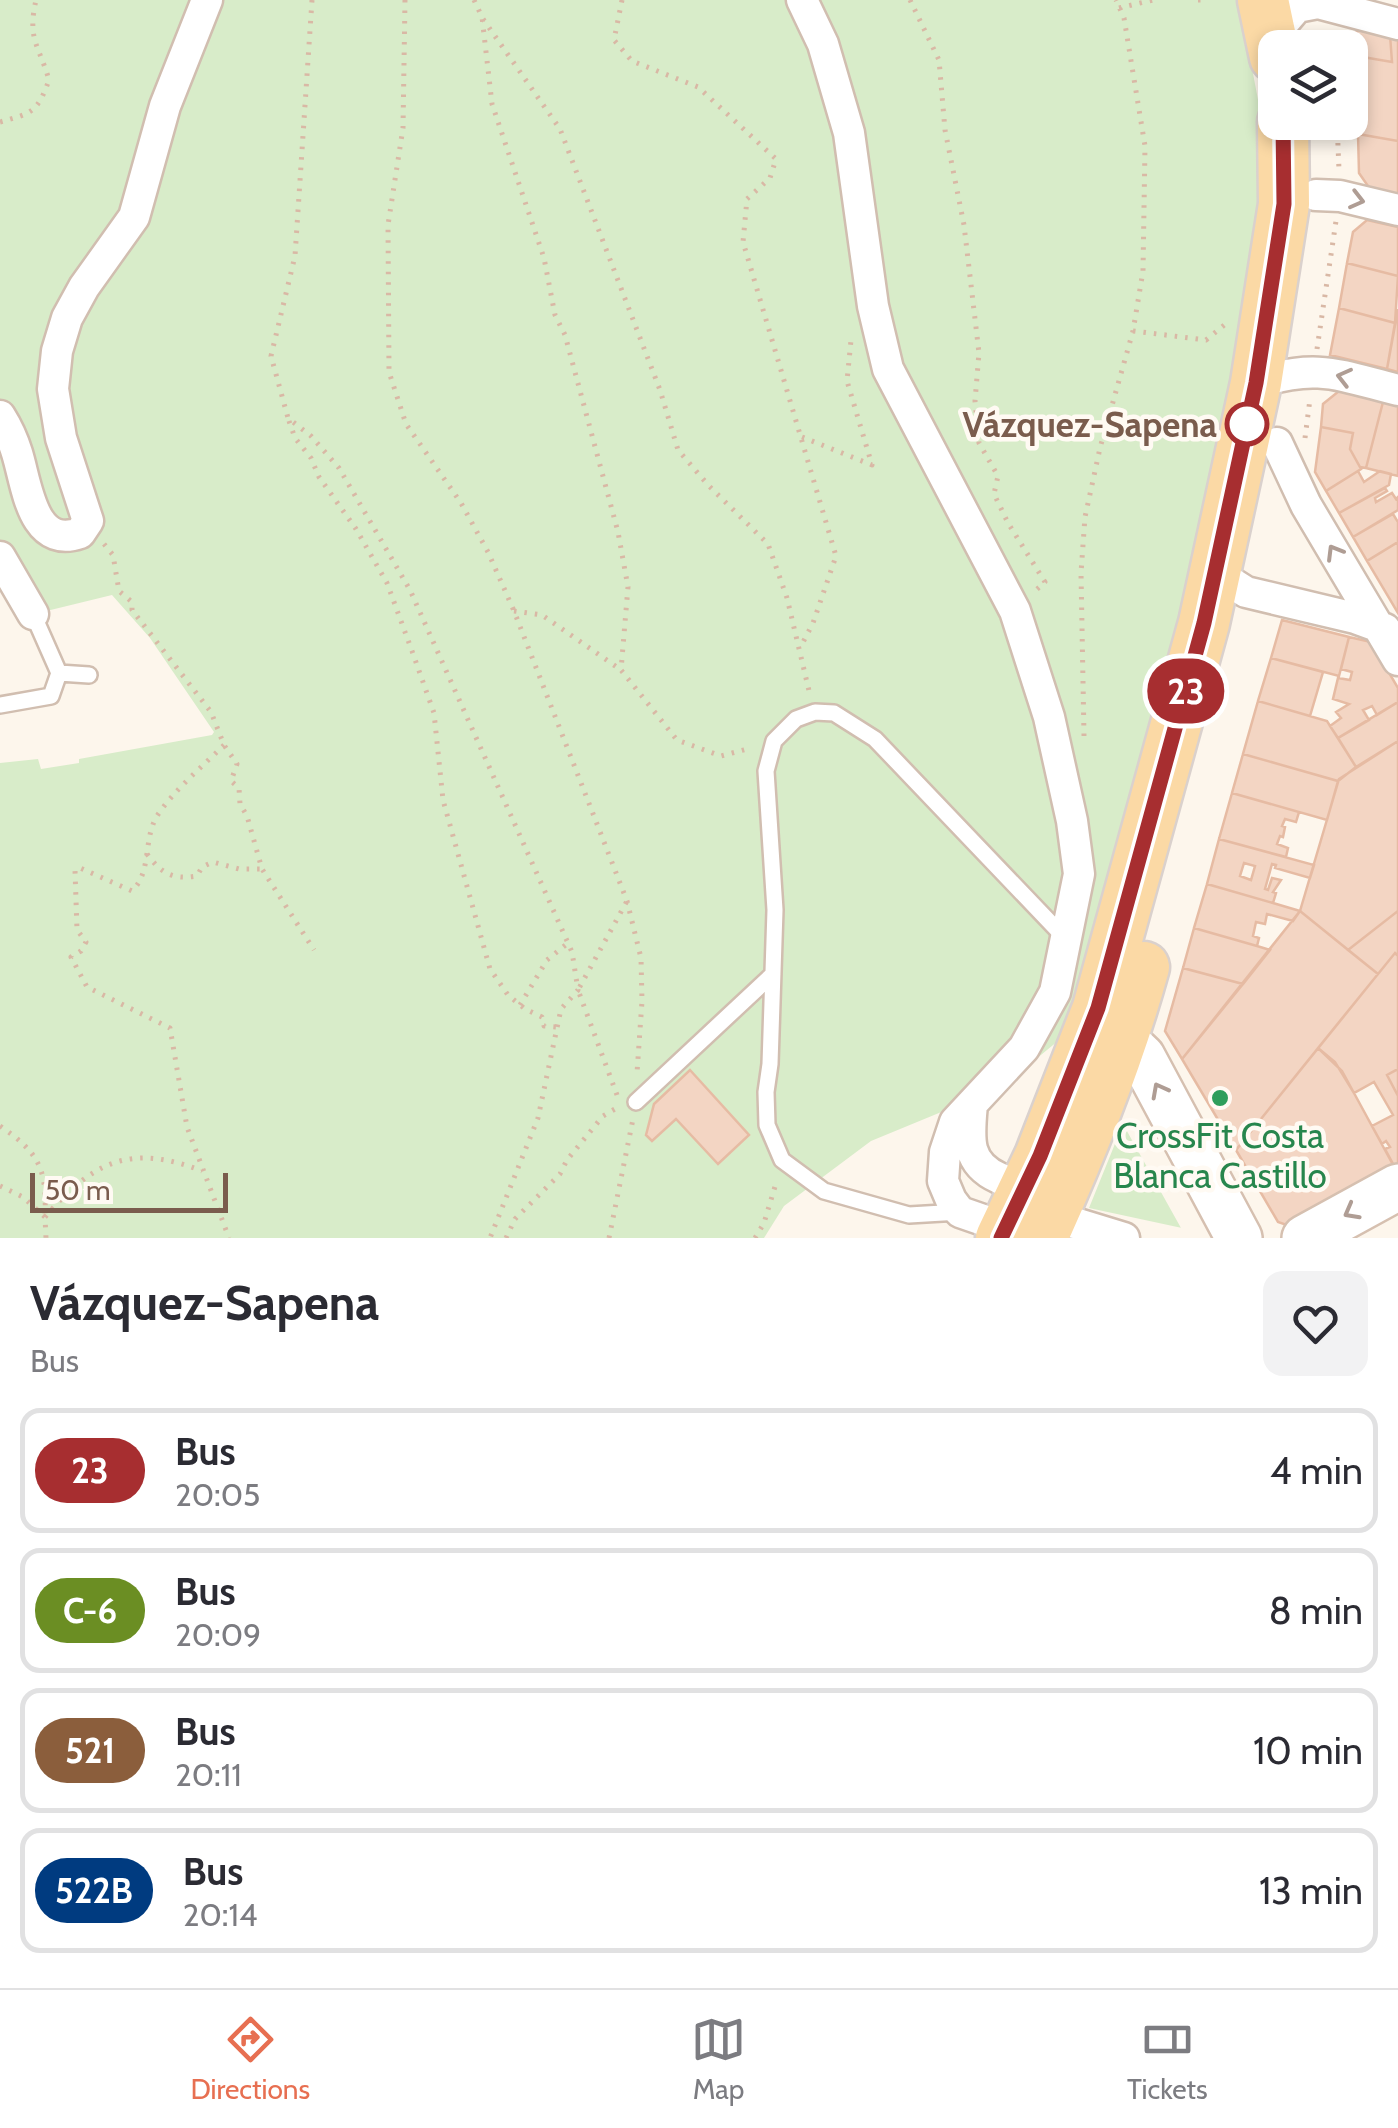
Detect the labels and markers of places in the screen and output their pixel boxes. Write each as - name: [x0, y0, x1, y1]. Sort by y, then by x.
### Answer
- place label: Vázquez-Sapena: [962, 403, 1218, 446]
- marker: Vázquez-Sapena: [1226, 403, 1268, 445]
- marker: CrossFit Costa Blanca Castillo: [1209, 1087, 1231, 1109]
- place label: CrossFit Costa Blanca Castillo: [1113, 1114, 1327, 1197]

